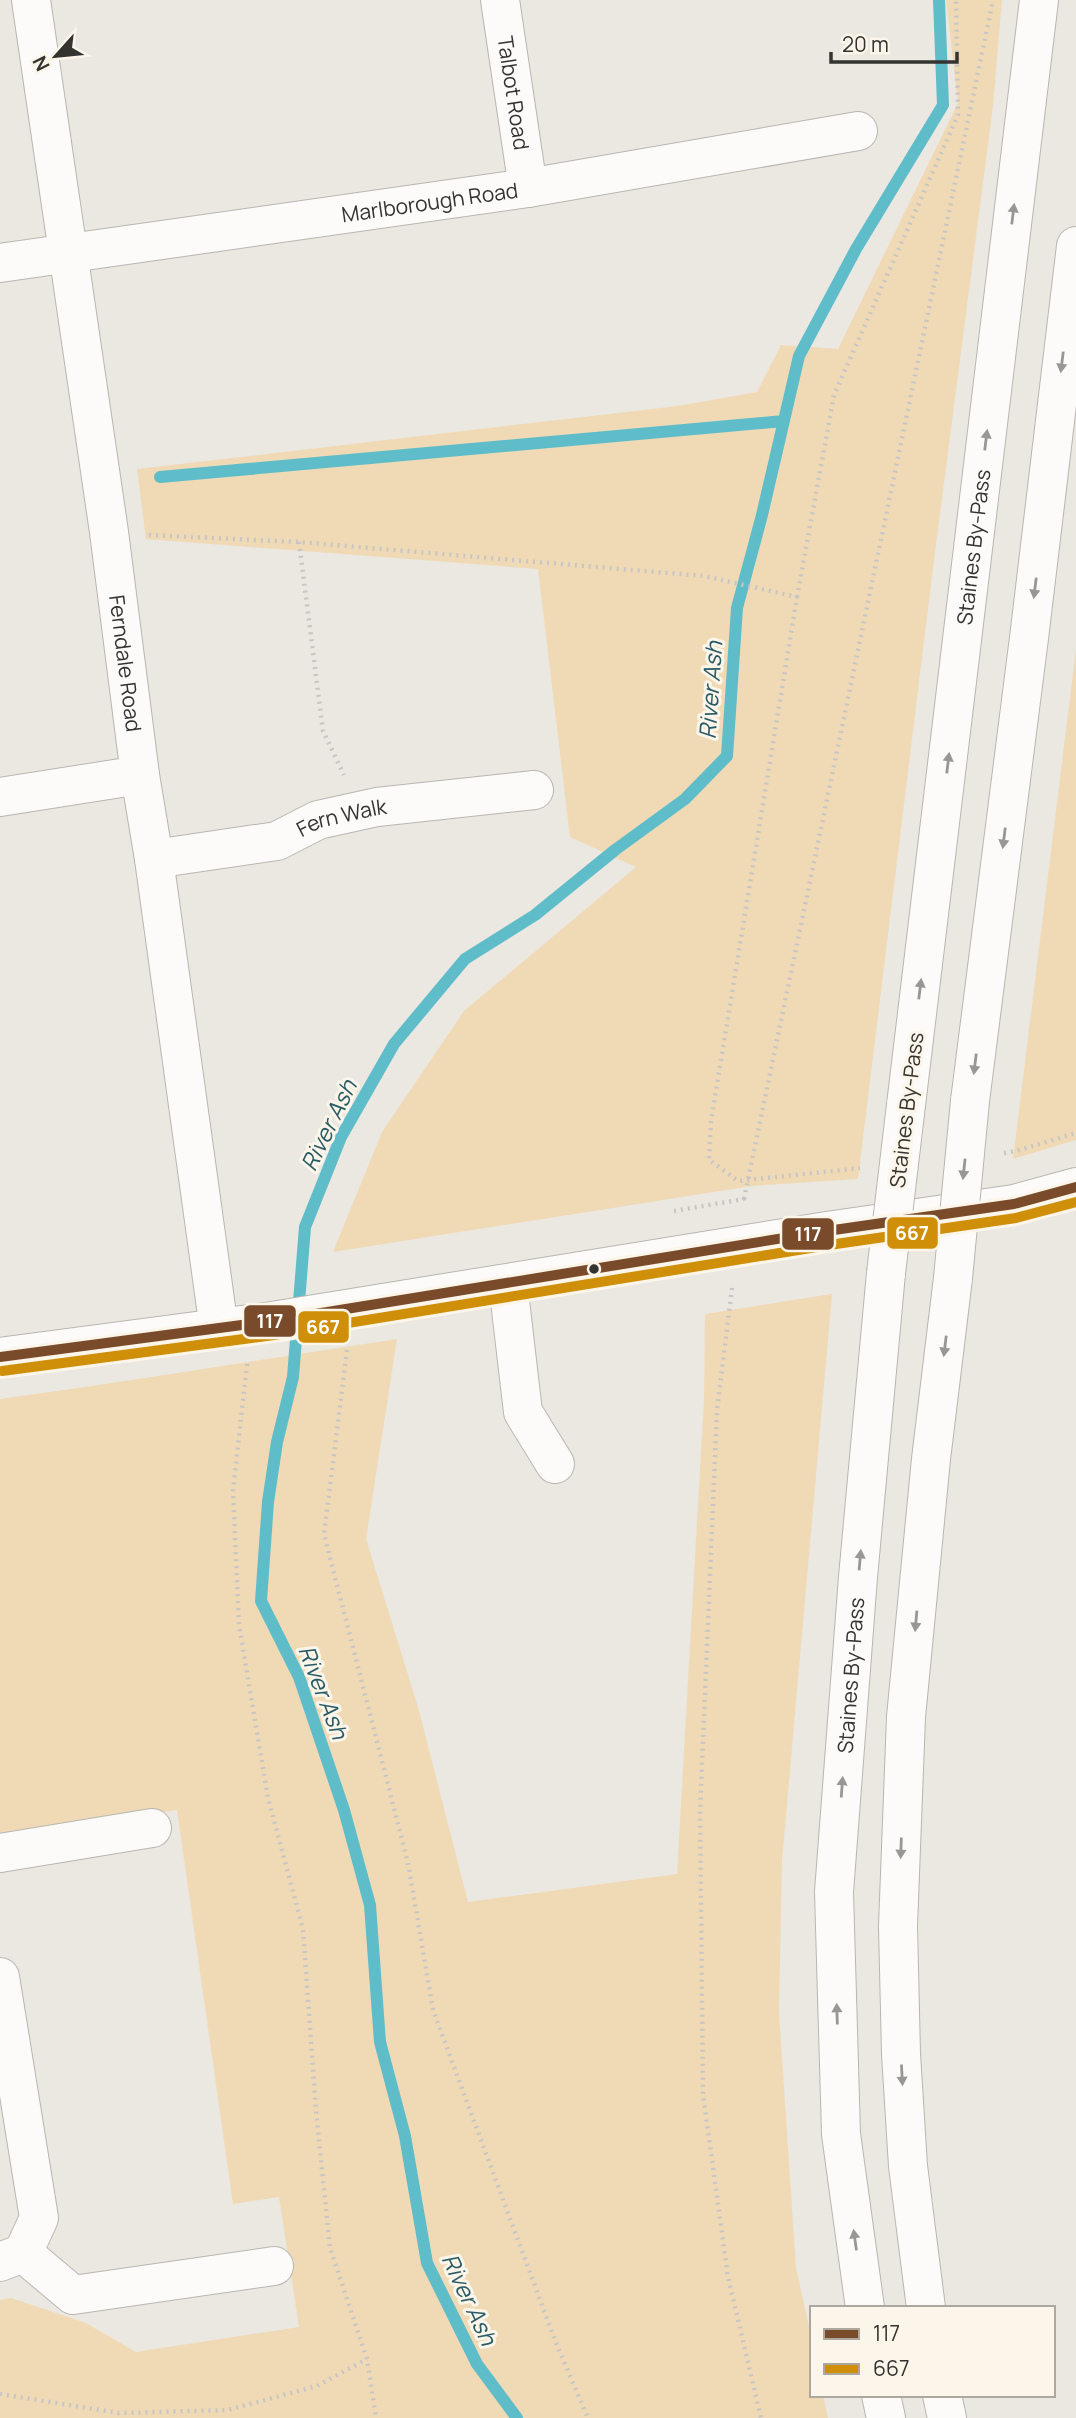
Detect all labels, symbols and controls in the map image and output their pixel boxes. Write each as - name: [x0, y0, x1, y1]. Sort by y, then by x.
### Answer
- north arrow: [21, 21, 91, 91]
- scale bar: [831, 21, 957, 65]
- text: 20 m: [842, 30, 889, 58]
- street label: Talbot Road: [492, 34, 536, 152]
- text: N: [26, 52, 56, 76]
- street label: Marlborough Road: [340, 176, 520, 228]
- one-way arrow: [1008, 203, 1019, 225]
- one-way arrow: [1057, 351, 1068, 373]
- one-way arrow: [981, 429, 992, 451]
- street label: Staines By-Pass: [950, 468, 996, 626]
- one-way arrow: [1030, 577, 1041, 599]
- street label: Ferndale Road: [103, 593, 148, 733]
- water label: River Ash: [691, 639, 729, 740]
- one-way arrow: [942, 752, 953, 774]
- street label: Fern Walk: [291, 792, 388, 843]
- one-way arrow: [998, 827, 1009, 849]
- one-way arrow: [915, 978, 926, 1000]
- street label: Staines By-Pass: [883, 1031, 929, 1189]
- one-way arrow: [969, 1053, 980, 1075]
- water label: River Ash: [292, 1073, 364, 1176]
- one-way arrow: [958, 1158, 969, 1180]
- line badge: 667: [886, 1216, 939, 1250]
- line badge: 117: [781, 1217, 835, 1251]
- text: 667: [895, 1220, 929, 1246]
- text: 117: [795, 1221, 821, 1247]
- unlabelled marker: [587, 1262, 601, 1276]
- line badge: 117: [243, 1304, 297, 1338]
- text: 117: [257, 1308, 283, 1334]
- line badge: 667: [297, 1310, 350, 1344]
- text: 667: [306, 1314, 340, 1340]
- one-way arrow: [939, 1335, 950, 1357]
- one-way arrow: [855, 1549, 866, 1571]
- street label: Staines By-Pass: [831, 1596, 870, 1755]
- one-way arrow: [910, 1610, 921, 1632]
- water label: River Ash: [292, 1641, 357, 1745]
- one-way arrow: [837, 1775, 848, 1797]
- one-way arrow: [895, 1837, 906, 1859]
- one-way arrow: [832, 2002, 843, 2024]
- one-way arrow: [897, 2064, 908, 2086]
- one-way arrow: [850, 2229, 861, 2251]
- water label: River Ash: [435, 2248, 506, 2351]
- legend: [810, 2306, 1055, 2397]
- text: 117: [873, 2319, 900, 2347]
- text: 667: [873, 2354, 910, 2382]

